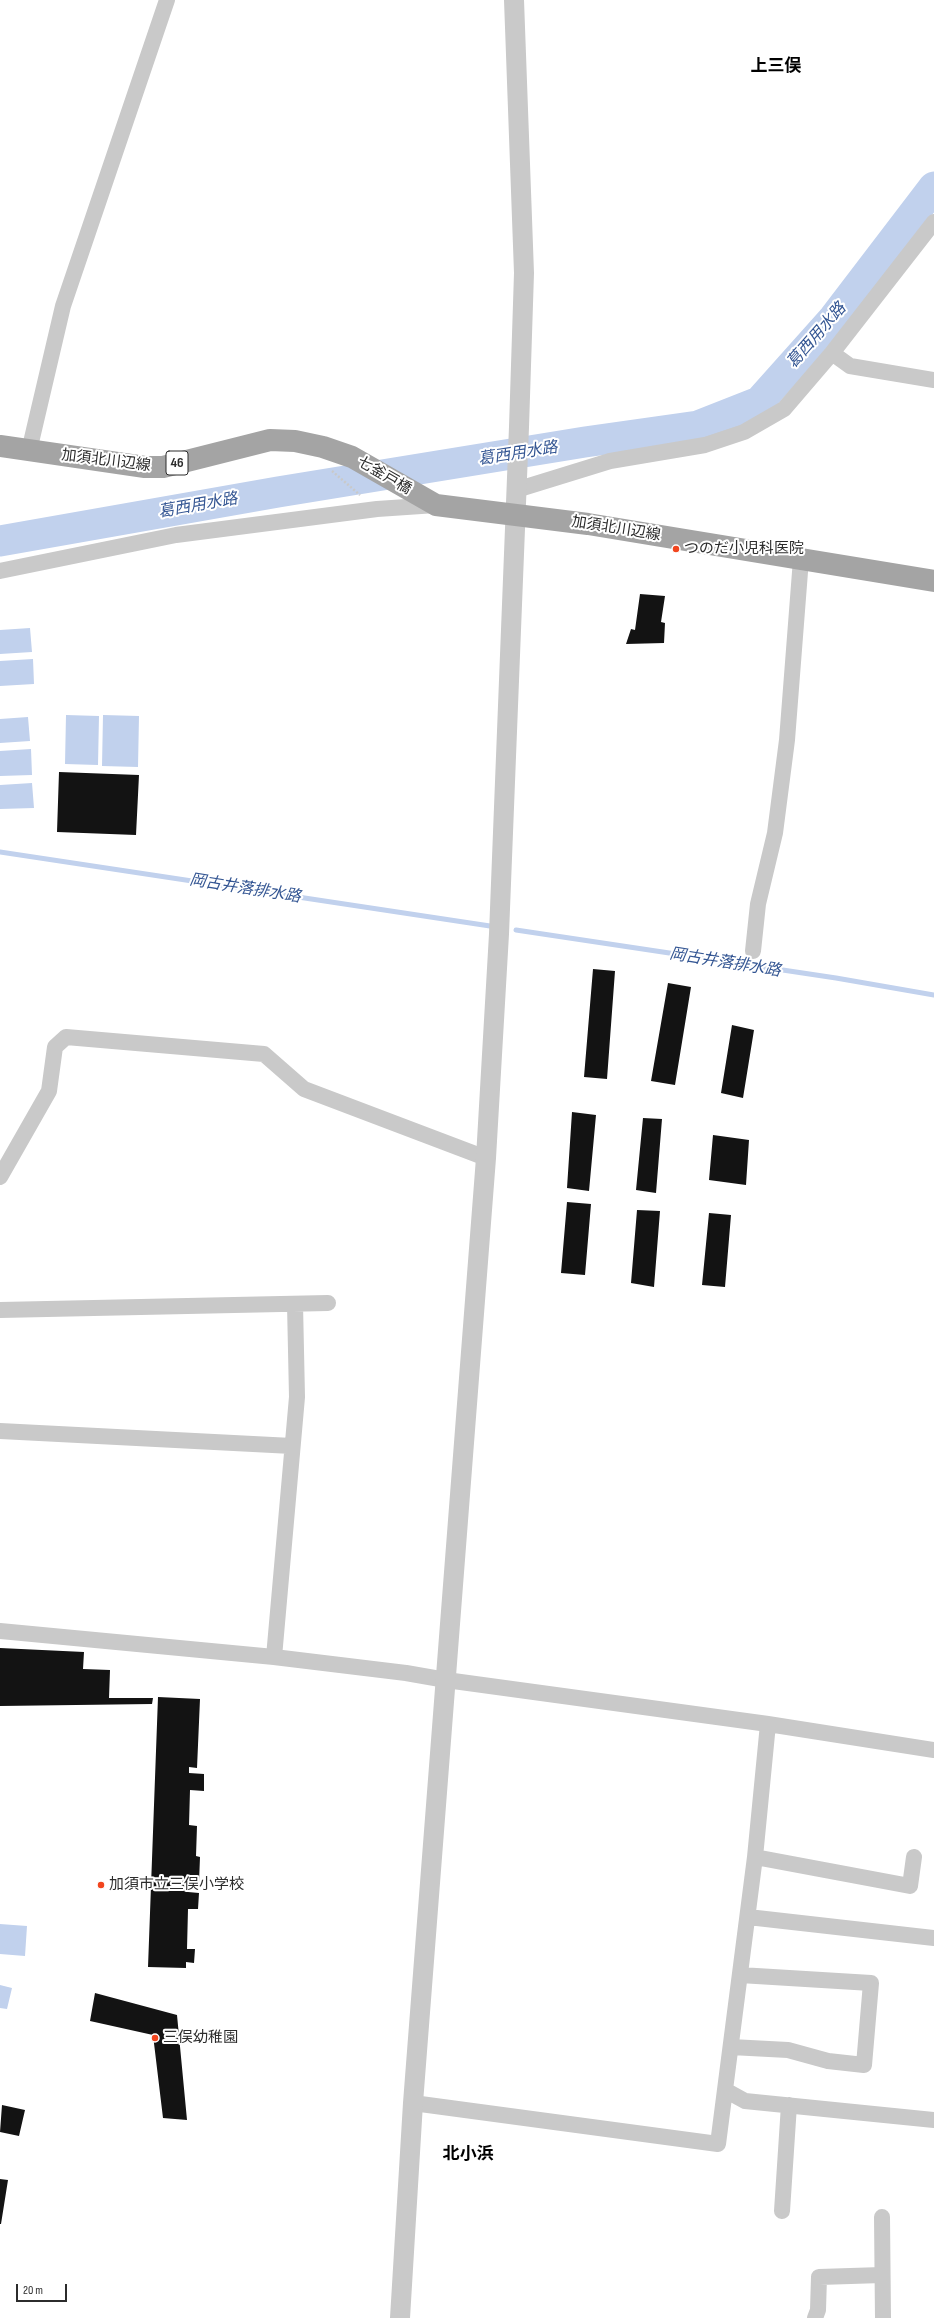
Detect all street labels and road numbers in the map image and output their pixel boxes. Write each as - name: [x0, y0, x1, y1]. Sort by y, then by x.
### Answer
- street label: 加須北川辺線: [60, 447, 152, 475]
- road number: 46: [166, 451, 188, 475]
- street label: 七釜戸橋: [354, 453, 414, 499]
- street label: 加須北川辺線: [570, 513, 662, 545]

